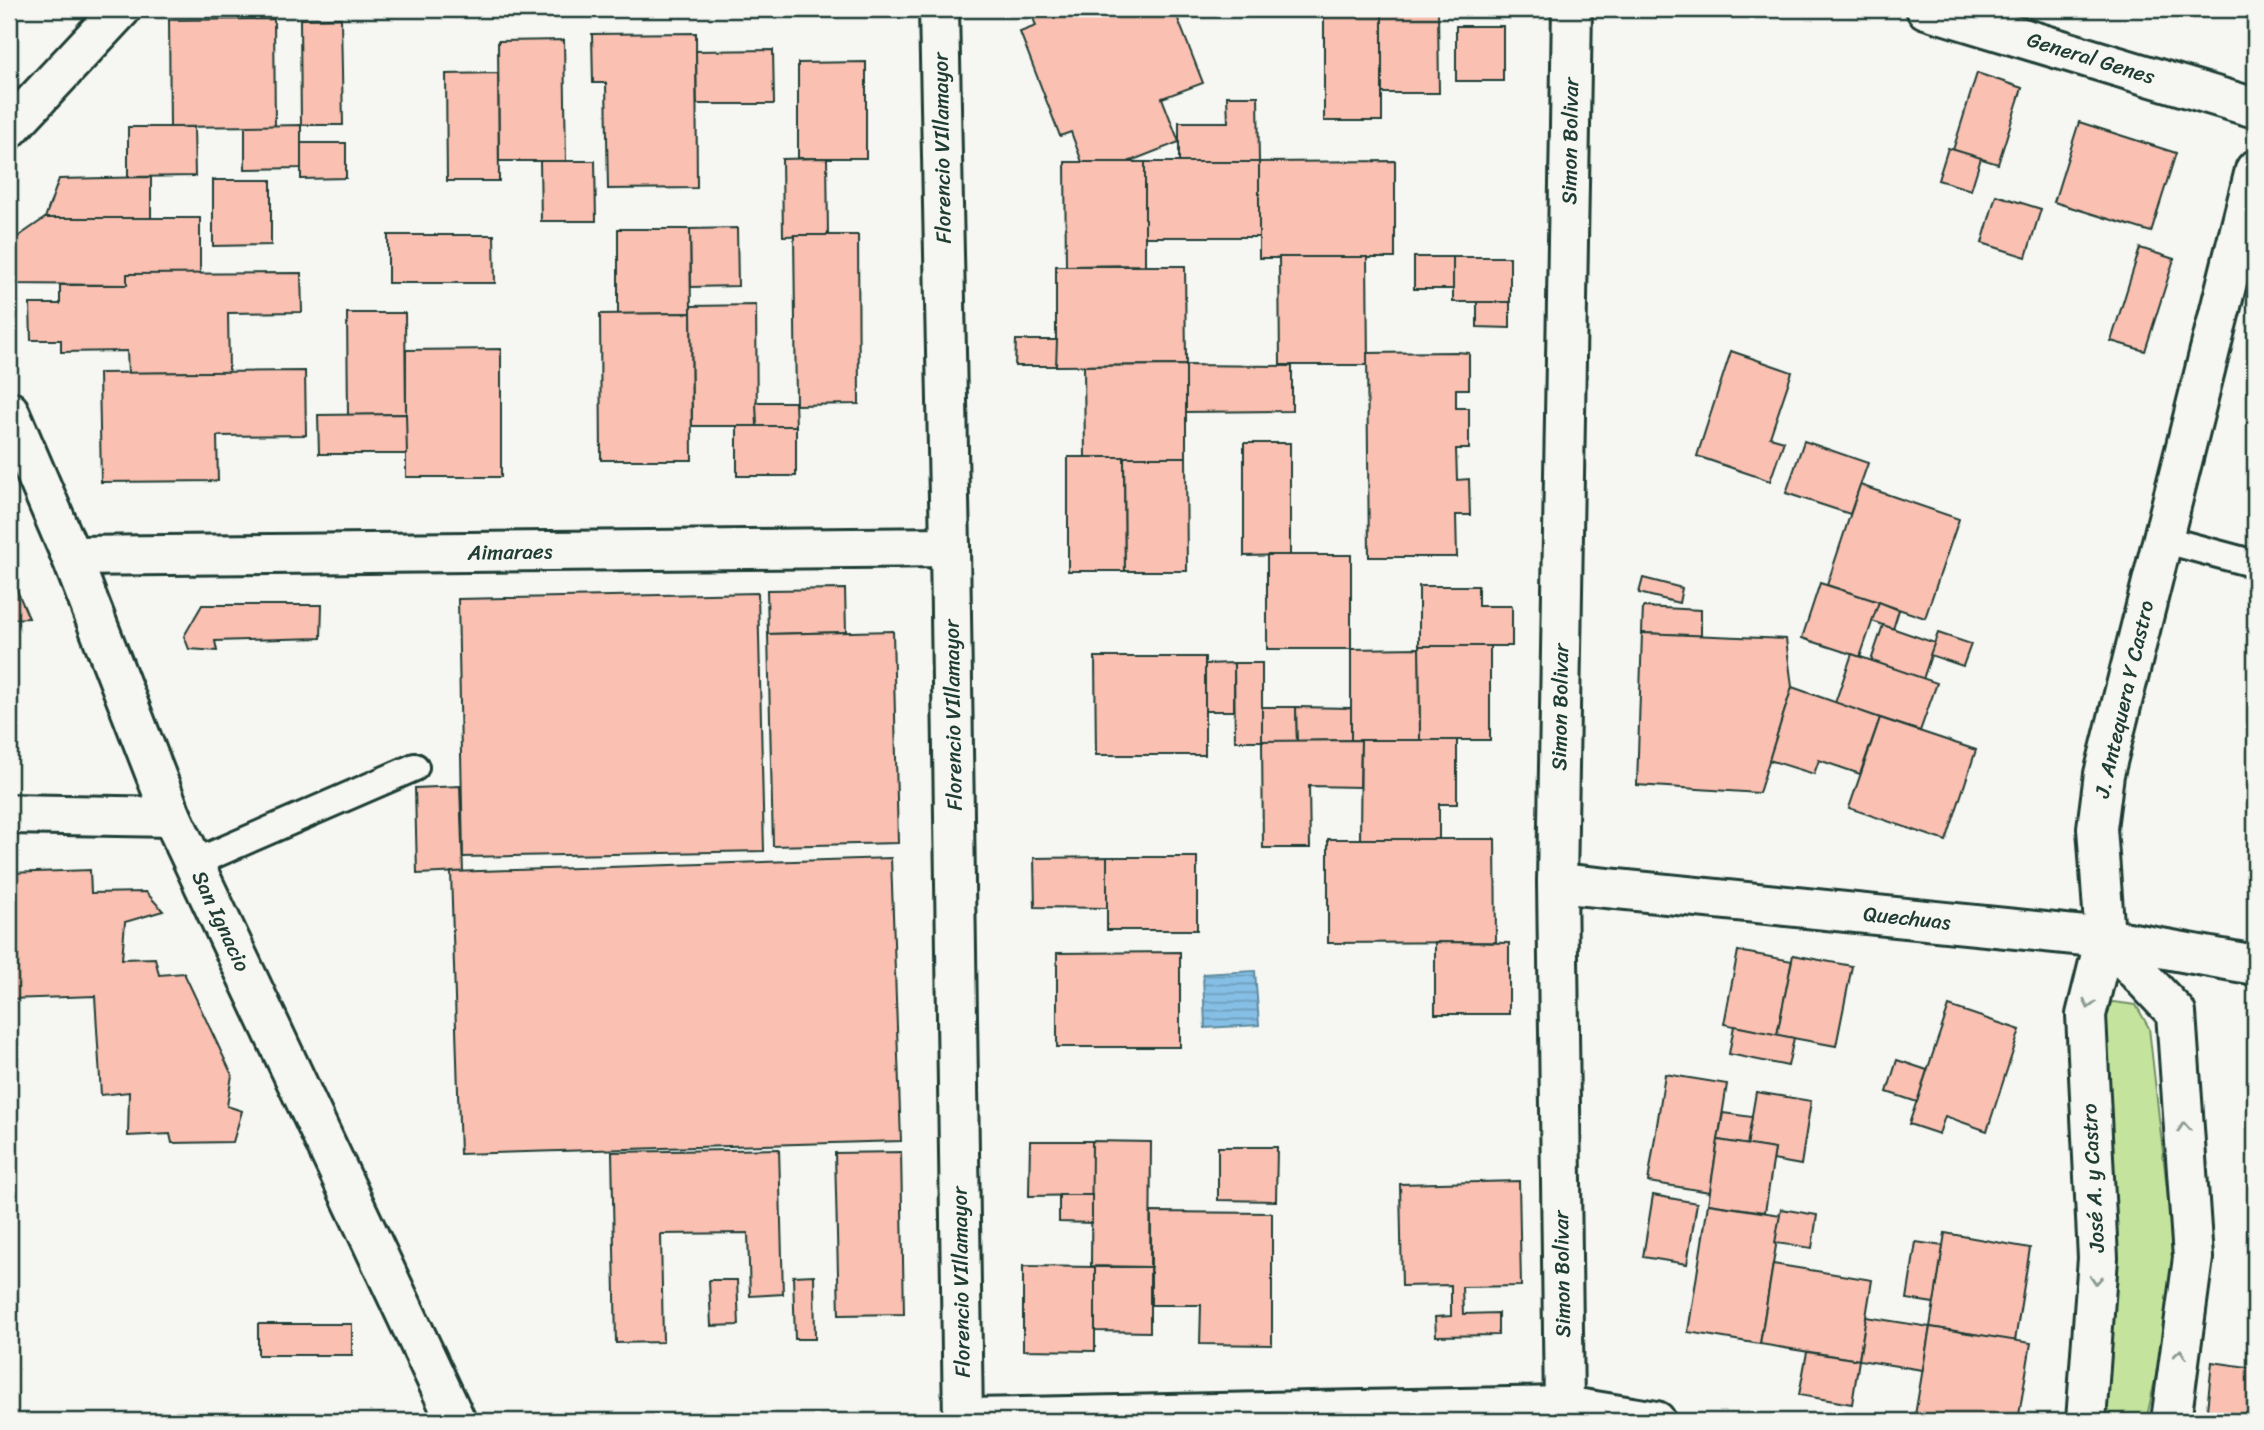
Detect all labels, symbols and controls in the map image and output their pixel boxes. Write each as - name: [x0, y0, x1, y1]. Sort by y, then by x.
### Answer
- street label: General Genes: [2022, 20, 2160, 96]
- street label: Florencio VIllamayor: [921, 51, 963, 244]
- street label: Simon Bolivar: [1550, 76, 1590, 205]
- street label: Aimaraes: [466, 532, 553, 572]
- street label: J. Antequera Y Castro: [2083, 597, 2165, 802]
- street label: Florencio VIllamayor: [932, 618, 974, 811]
- street label: Simon Bolivar: [1540, 642, 1580, 771]
- street label: San Ignacio: [181, 864, 261, 978]
- street label: Quechuas: [1861, 895, 1953, 942]
- one-way arrow: [2082, 998, 2097, 1010]
- street label: José A. y Castro: [2070, 1102, 2116, 1254]
- one-way arrow: [2177, 1122, 2192, 1133]
- street label: Florencio VIllamayor: [940, 1185, 982, 1378]
- street label: Simon Bolivar: [1542, 1209, 1582, 1338]
- one-way arrow: [2089, 1275, 2104, 1286]
- one-way arrow: [2172, 1348, 2187, 1359]

